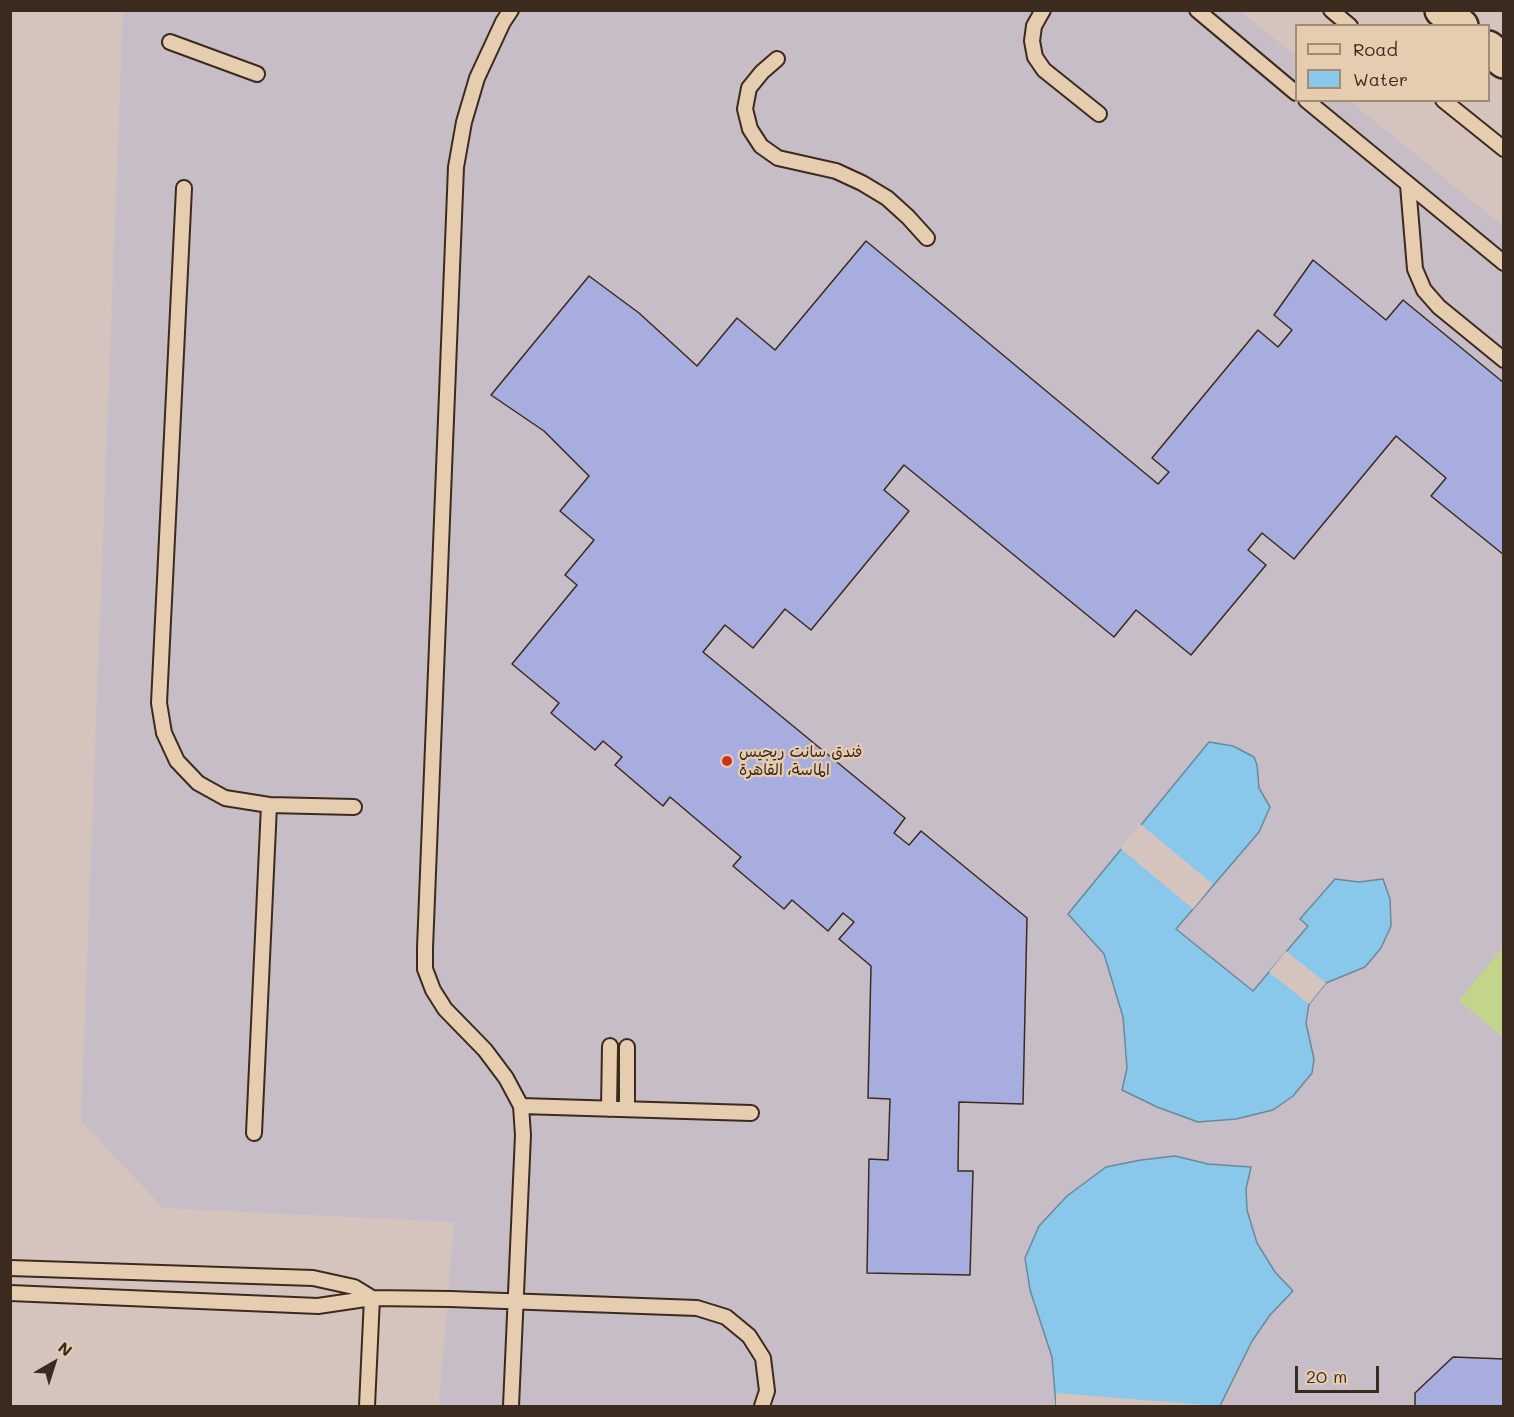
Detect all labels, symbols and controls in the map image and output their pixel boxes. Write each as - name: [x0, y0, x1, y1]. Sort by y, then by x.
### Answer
- legend: [1295, 24, 1490, 102]
- text: Road: [1353, 37, 1398, 61]
- text: Water: [1353, 67, 1408, 91]
- place label: فندق سانت ريجيس الماسة، القاهرة: [739, 742, 862, 780]
- marker: فندق سانت ريجيس الماسة، القاهرة: [720, 754, 734, 768]
- north arrow: [24, 1333, 84, 1393]
- text: N: [54, 1337, 77, 1361]
- scale bar: [1298, 1354, 1382, 1392]
- text: 20 m: [1306, 1364, 1347, 1388]

